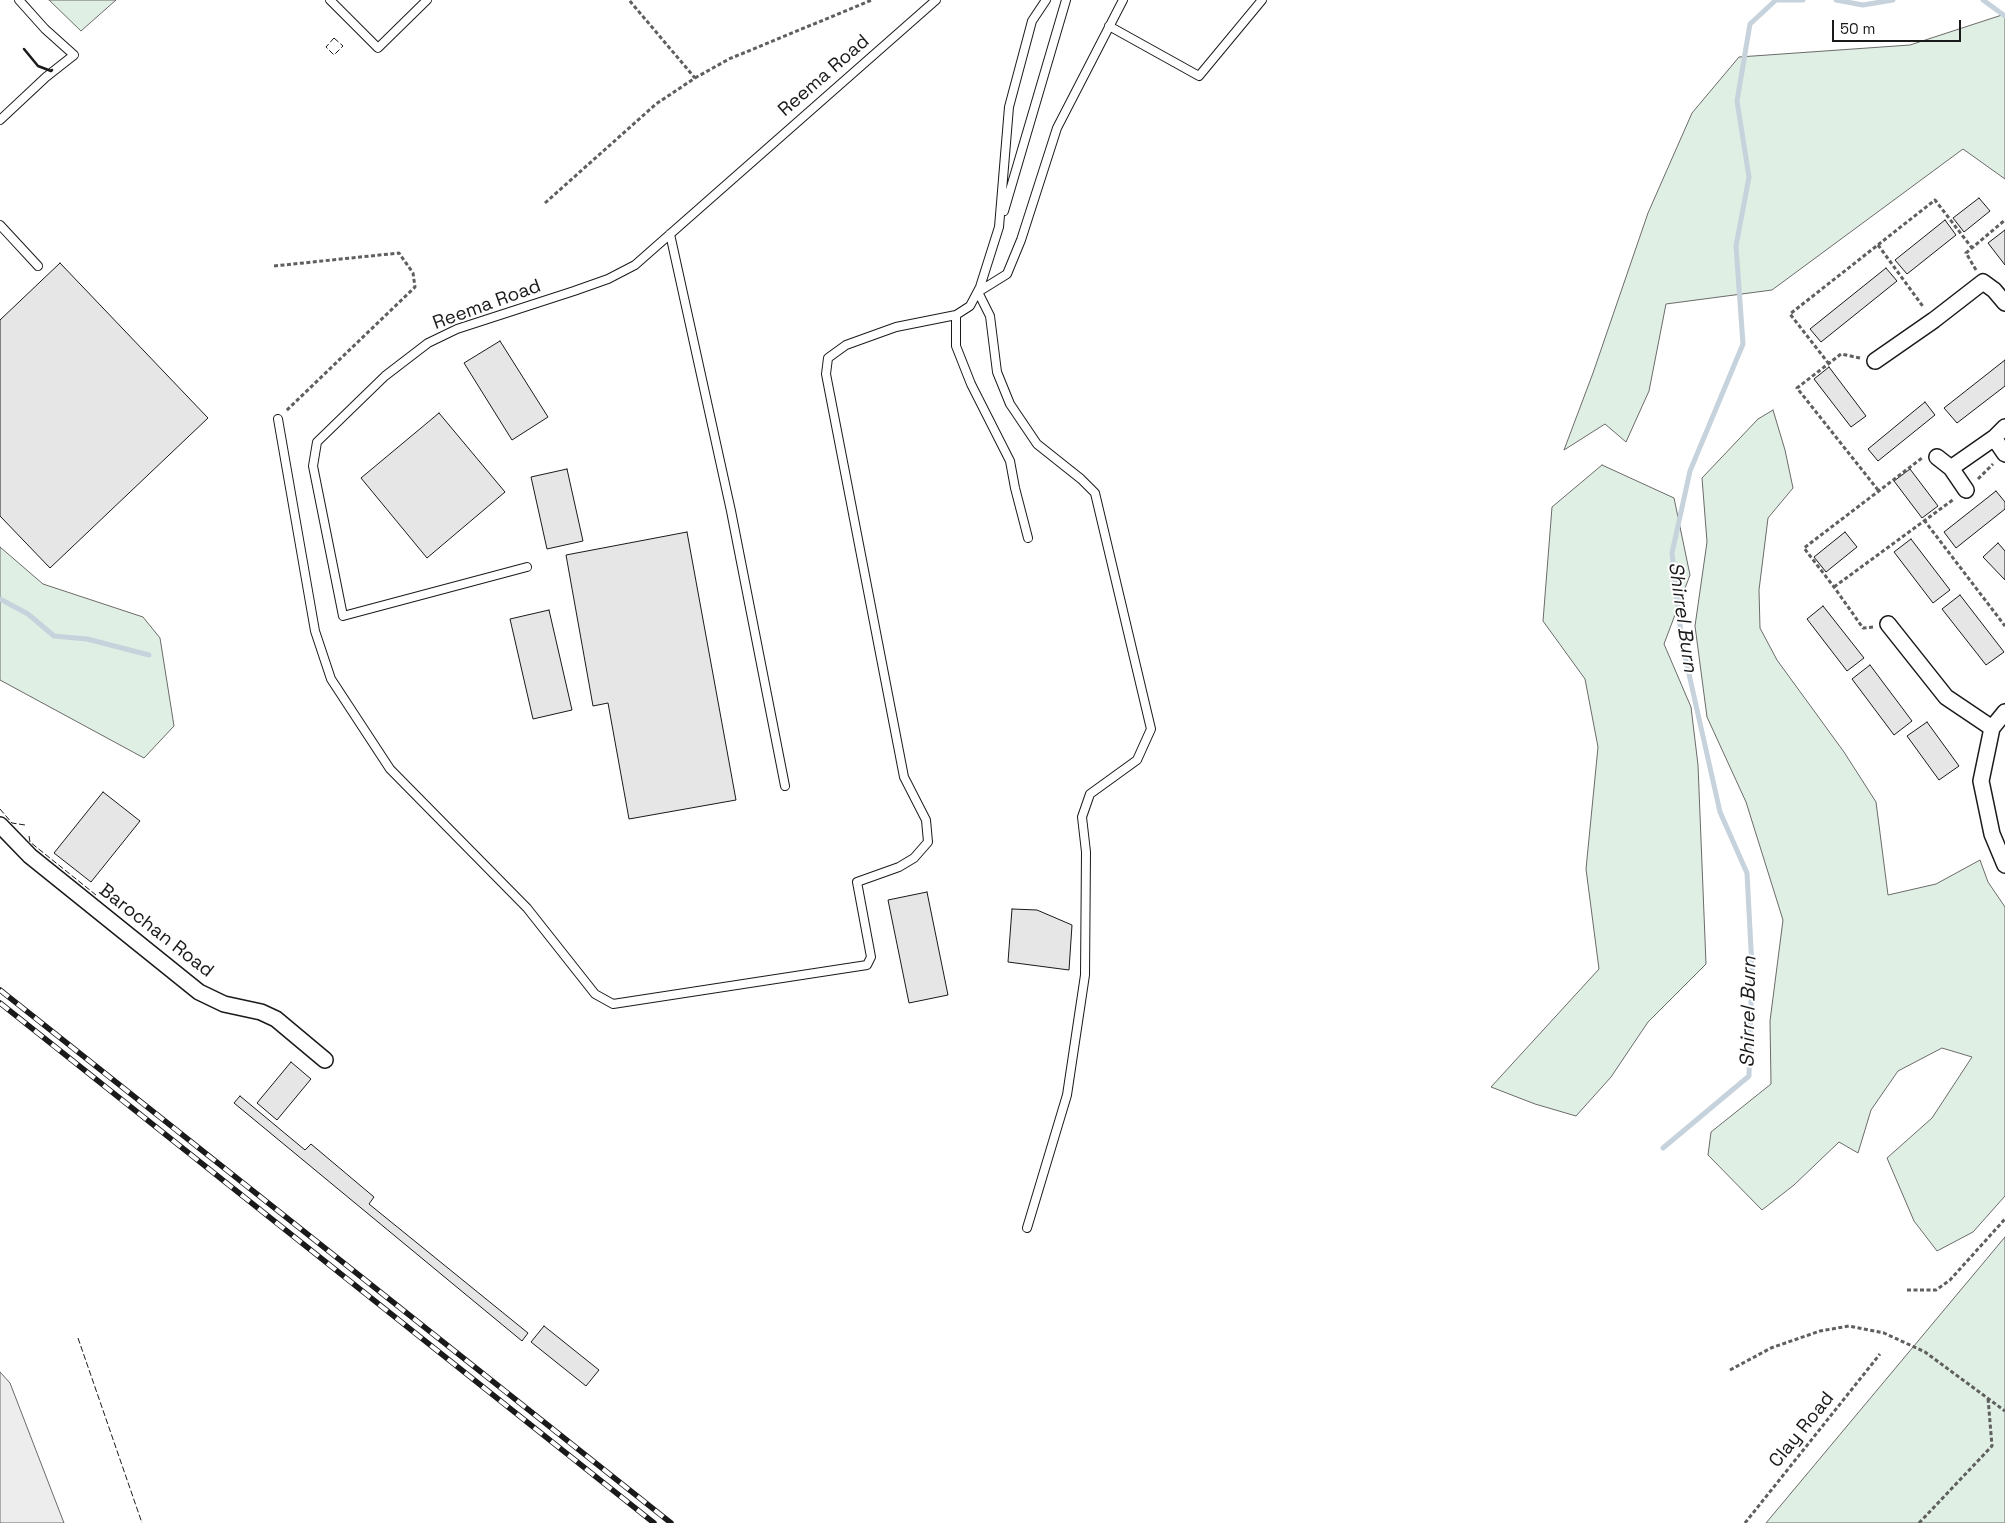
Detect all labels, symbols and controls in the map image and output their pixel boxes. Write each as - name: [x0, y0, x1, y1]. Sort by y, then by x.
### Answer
- scale bar: [1835, 10, 1964, 42]
- text: 50 m: [1840, 19, 1875, 38]
- street label: Reema Road: [774, 30, 874, 122]
- street label: Reema Road: [430, 275, 544, 335]
- water label: Shirrel Burn: [1662, 560, 1702, 674]
- street label: Barochan Road: [94, 879, 218, 983]
- water label: Shirrel Burn: [1736, 956, 1762, 1068]
- street label: Clay Road: [1765, 1388, 1839, 1472]

